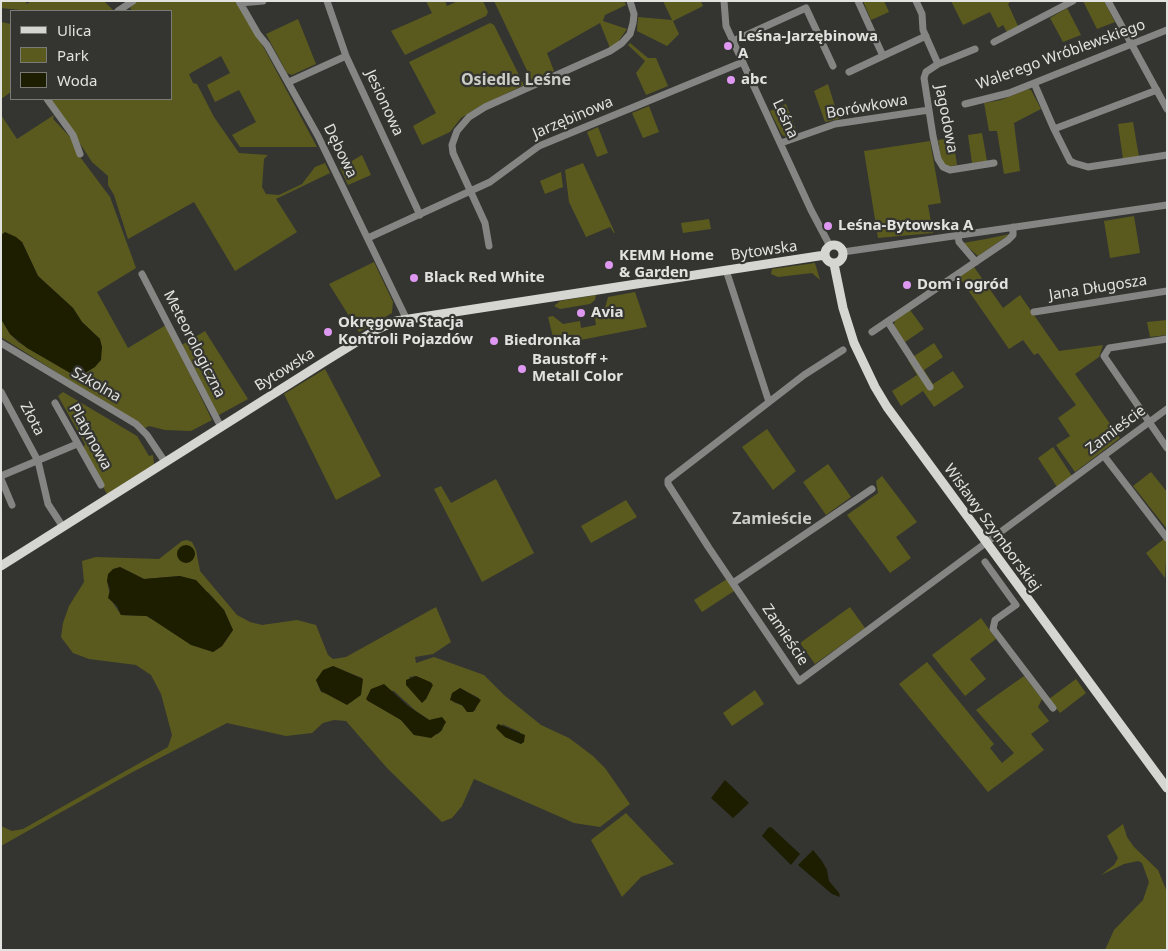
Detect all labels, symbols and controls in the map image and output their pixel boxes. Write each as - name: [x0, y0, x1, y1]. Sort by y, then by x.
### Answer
- legend: [10, 10, 172, 100]
- street label: Walerego Wróblewskiego: [974, 16, 1148, 94]
- text: Ulica: [57, 20, 91, 40]
- place label: Leśna-Jarzębinowa A: [738, 28, 878, 63]
- marker: Leśna-Jarzębinowa A: [722, 40, 734, 52]
- text: Park: [57, 45, 89, 65]
- street label: Jesionowa: [361, 67, 407, 139]
- text: Woda: [57, 70, 97, 90]
- district label: Osiedle Leśne: [461, 70, 571, 90]
- place label: abc: [741, 71, 767, 89]
- marker: abc: [725, 74, 737, 86]
- street label: Jagodowa: [931, 83, 961, 155]
- street label: Borówkowa: [825, 91, 909, 123]
- street label: Jarzębinowa: [530, 93, 616, 143]
- street label: Leśna: [768, 97, 802, 141]
- street label: Dębowa: [319, 121, 361, 181]
- place label: Leśna-Bytowska A: [838, 217, 973, 235]
- marker: Leśna-Bytowska A: [822, 220, 834, 232]
- street label: Bytowska: [730, 237, 798, 265]
- place label: KEMM Home & Garden: [619, 247, 714, 282]
- marker: KEMM Home & Garden: [603, 259, 615, 271]
- place label: Black Red White: [424, 269, 545, 287]
- street label: Jana Długosza: [1048, 271, 1148, 305]
- marker: Black Red White: [408, 272, 420, 284]
- place label: Dom i ogród: [917, 276, 1008, 294]
- marker: Dom i ogród: [901, 279, 913, 291]
- street label: Meteorologiczna: [159, 287, 229, 401]
- place label: Avia: [591, 304, 623, 322]
- marker: Avia: [575, 307, 587, 319]
- place label: Okręgowa Stacja Kontroli Pojazdów: [338, 314, 473, 349]
- marker: Okręgowa Stacja Kontroli Pojazdów: [322, 326, 334, 338]
- place label: Biedronka: [504, 332, 581, 350]
- marker: Biedronka: [488, 335, 500, 347]
- street label: Bytowska: [252, 345, 318, 395]
- place label: Baustoff + Metall Color: [532, 351, 623, 386]
- marker: Baustoff + Metall Color: [516, 363, 528, 375]
- street label: Szkolna: [68, 364, 124, 406]
- street label: Złota: [16, 399, 48, 439]
- street label: Platynowa: [65, 401, 115, 473]
- street label: Zamieście: [1083, 402, 1149, 458]
- street label: Wisławy Szymborskiej: [940, 461, 1044, 595]
- district label: Zamieście: [732, 509, 812, 529]
- street label: Zamieście: [758, 601, 812, 669]

